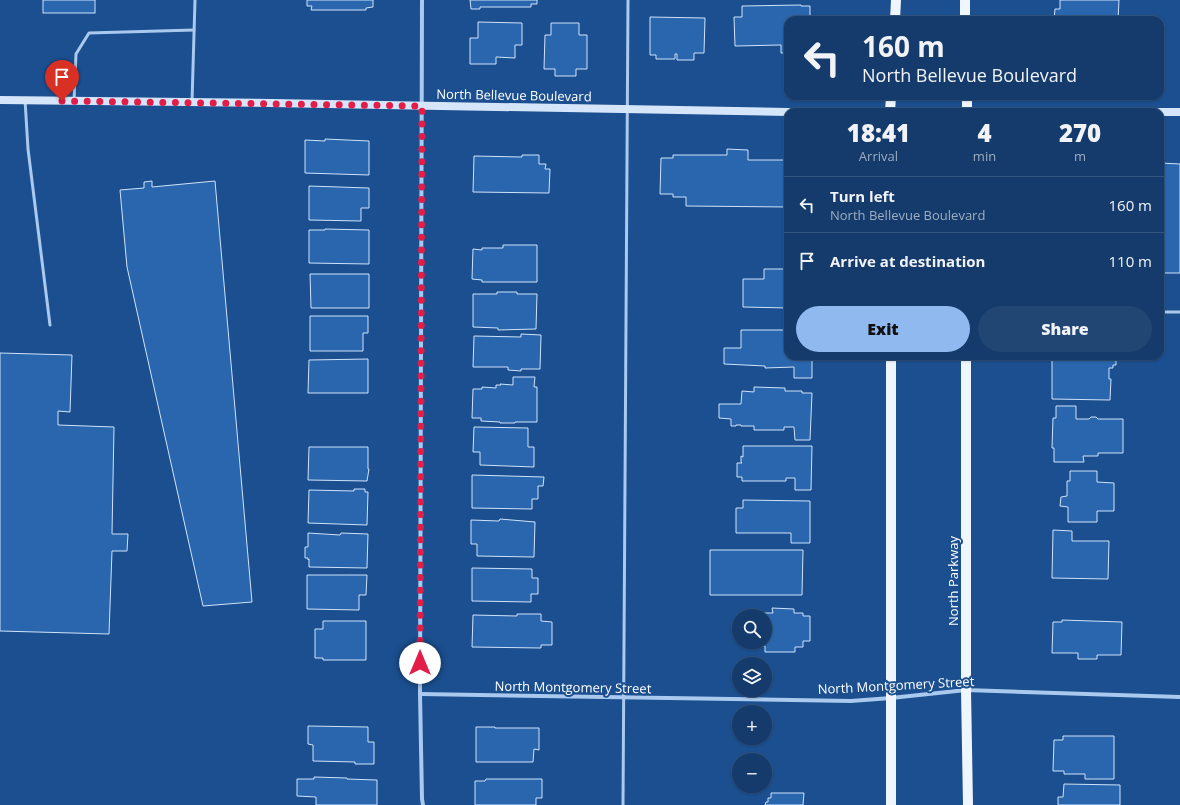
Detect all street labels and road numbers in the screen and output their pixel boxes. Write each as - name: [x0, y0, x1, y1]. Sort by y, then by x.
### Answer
- street label: North Bellevue Boulevard: [436, 85, 592, 105]
- street label: North Parkway: [944, 536, 962, 626]
- street label: North Montgomery Street: [817, 672, 975, 698]
- street label: North Montgomery Street: [494, 677, 652, 697]

